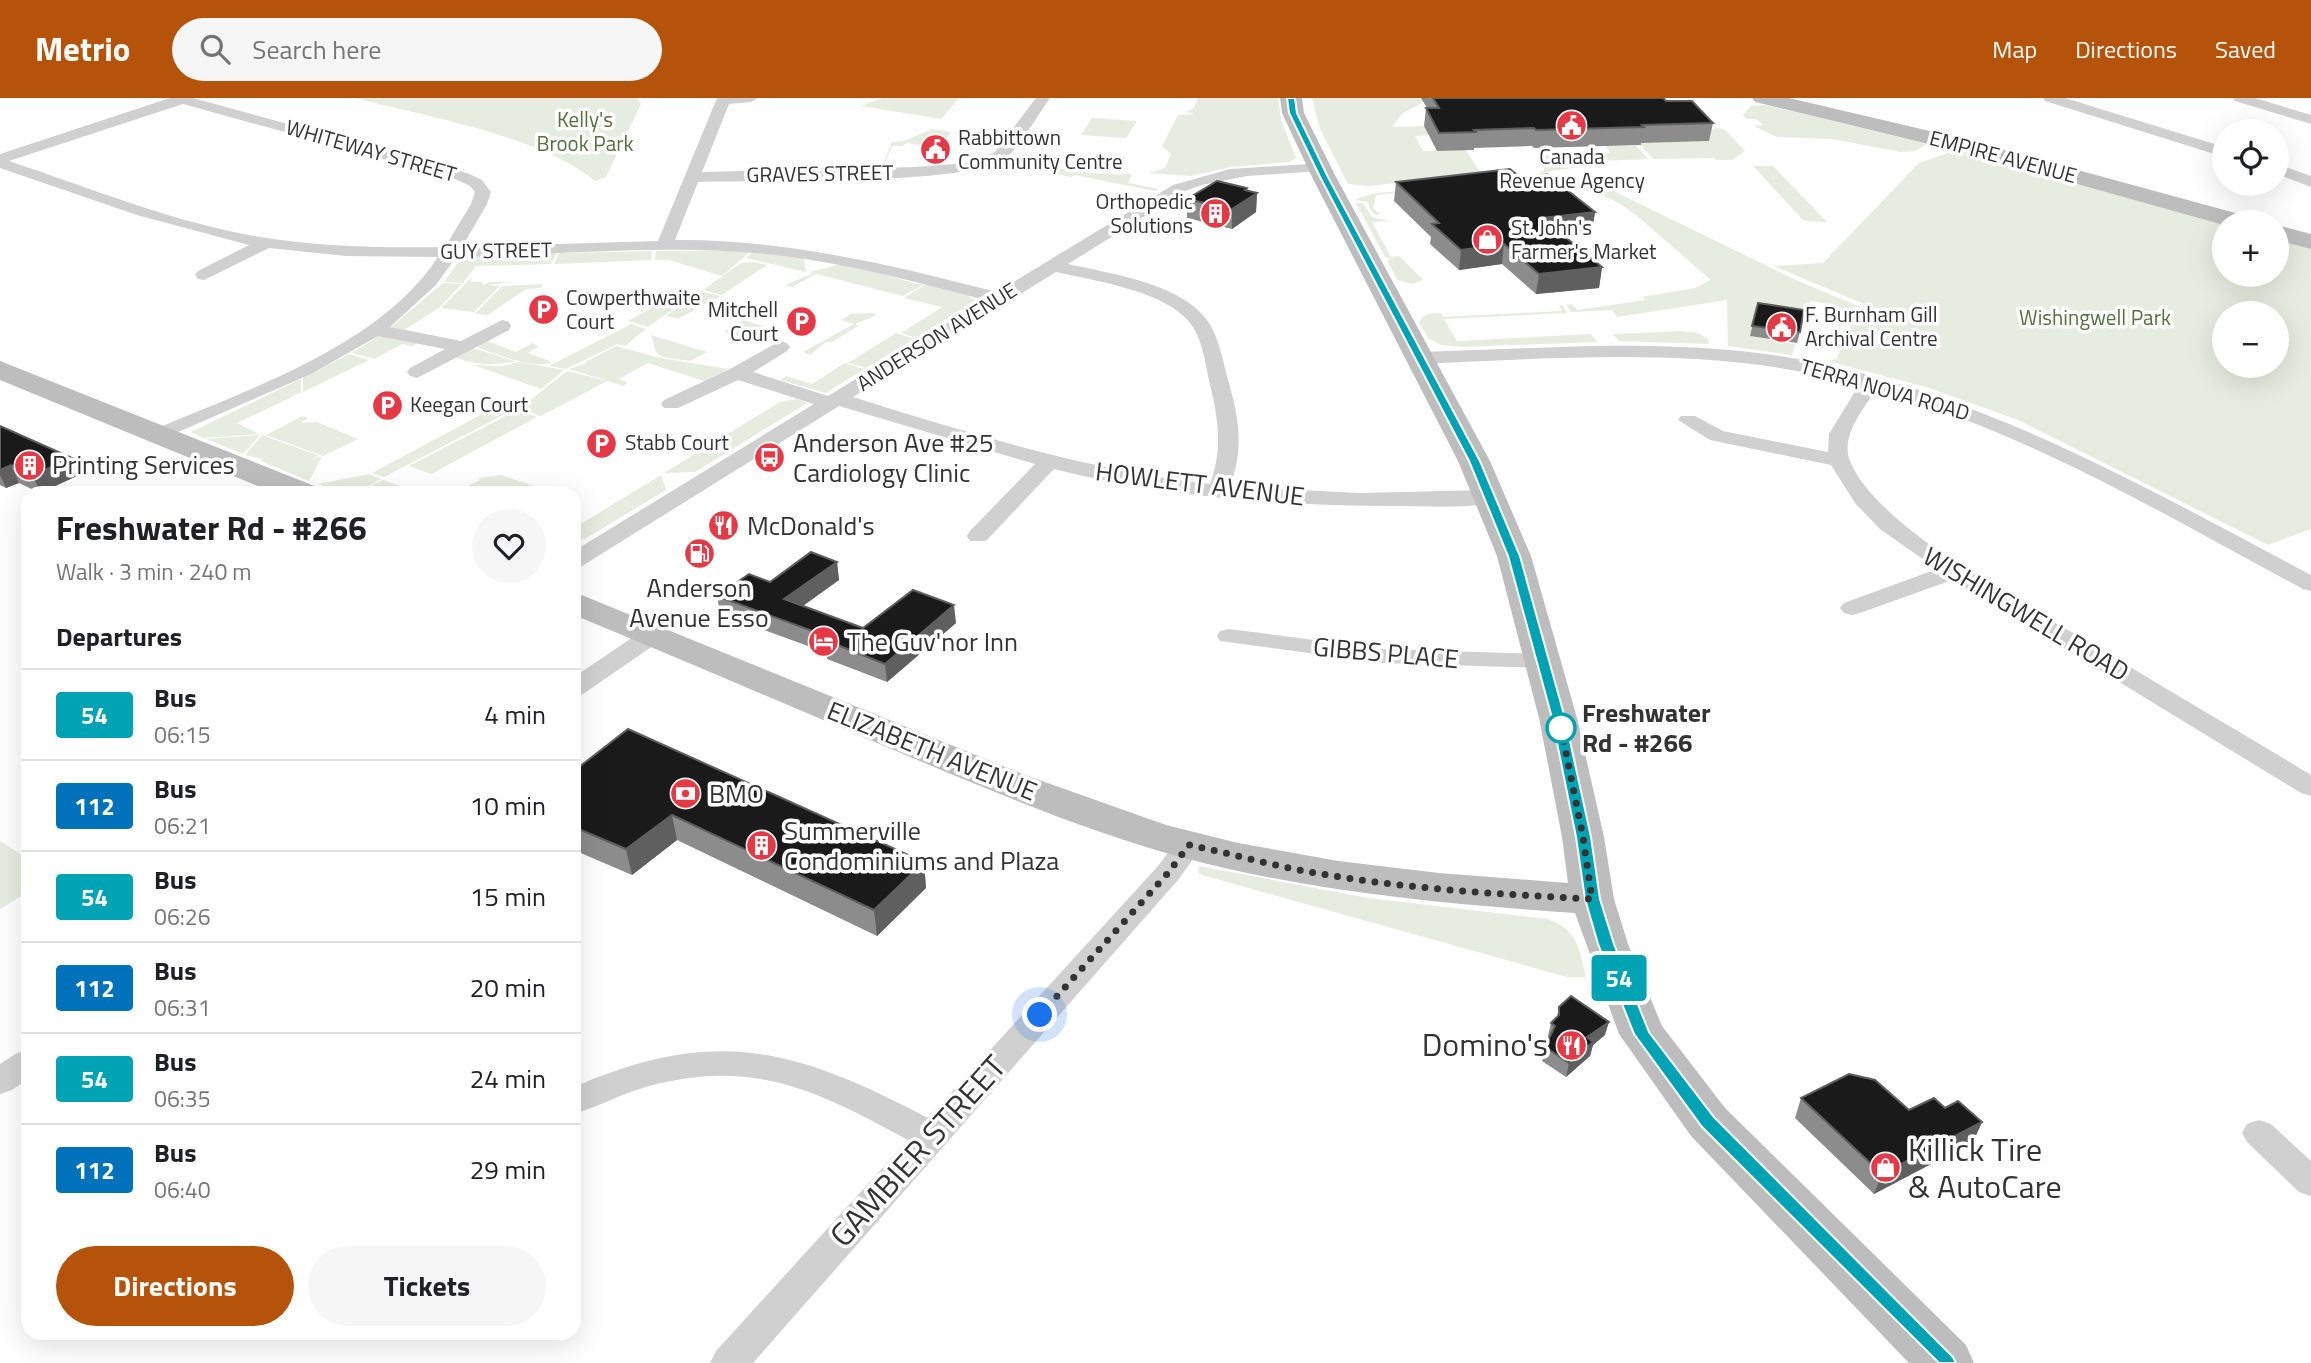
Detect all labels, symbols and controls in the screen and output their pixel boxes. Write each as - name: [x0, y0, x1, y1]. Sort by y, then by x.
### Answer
- search box: [172, 18, 662, 81]
- text: Metrio: [35, 24, 130, 74]
- icon: search: [196, 30, 234, 68]
- text: Search here: [252, 30, 381, 69]
- text: Map: [1992, 31, 2037, 67]
- text: Directions: [2075, 31, 2177, 67]
- text: Saved: [2215, 31, 2276, 67]
- park label: Kelly's Brook Park: [536, 103, 634, 159]
- public building icon: Canada Revenue Agency: [1555, 108, 1589, 142]
- street label: WHITEWAY STREET: [282, 110, 460, 190]
- map controls: [2212, 119, 2289, 378]
- button: locate: [2212, 119, 2289, 196]
- place label: Rabbittown Community Centre: [958, 121, 1123, 177]
- street label: EMPIRE AVENUE: [1926, 121, 2080, 191]
- public building icon: Rabbittown Community Centre: [918, 133, 952, 167]
- place label: Canada Revenue Agency: [1499, 140, 1645, 196]
- street label: GRAVES STREET: [746, 156, 894, 190]
- place label: Orthopedic Solutions: [1096, 185, 1193, 241]
- building icon: Orthopedic Solutions: [1199, 197, 1233, 231]
- button: +: [2212, 210, 2289, 287]
- place label: St. John's Farmer's Market: [1511, 211, 1657, 267]
- shop icon: St. John's Farmer's Market: [1471, 223, 1505, 257]
- street label: GUY STREET: [440, 233, 552, 267]
- street label: ANDERSON AVENUE: [850, 274, 1023, 398]
- place label: Cowperthwaite Court: [566, 281, 701, 337]
- parking icon: Cowperthwaite Court: [526, 293, 560, 327]
- place label: Mitchell Court: [708, 293, 779, 349]
- place label: F. Burnham Gill Archival Centre: [1805, 298, 1938, 354]
- park label: Wishingwell Park: [2019, 301, 2171, 333]
- button: −: [2212, 301, 2289, 378]
- parking icon: Mitchell Court: [784, 305, 818, 339]
- public building icon: F. Burnham Gill Archival Centre: [1765, 310, 1799, 344]
- street label: TERRA NOVA ROAD: [1797, 350, 1974, 428]
- parking icon: Keegan Court: [370, 388, 404, 422]
- place label: Keegan Court: [410, 388, 529, 420]
- place label: Anderson Ave #25 Cardiology Clinic: [793, 423, 994, 492]
- parking icon: Stabb Court: [585, 426, 619, 460]
- place label: Stabb Court: [625, 426, 730, 458]
- bus stop icon: Anderson Ave #25 Cardiology Clinic: [753, 441, 787, 475]
- place label: Printing Services: [52, 445, 235, 484]
- building icon: Printing Services: [12, 448, 46, 482]
- street label: HOWLETT AVENUE: [1093, 451, 1307, 516]
- text: Freshwater Rd - #266: [56, 503, 367, 553]
- place label: McDonald's: [747, 506, 875, 545]
- button: heart: [472, 509, 546, 583]
- restaurant icon: McDonald's: [707, 509, 741, 543]
- fuel station icon: Anderson Avenue Esso: [682, 536, 716, 570]
- street label: WISHINGWELL ROAD: [1916, 537, 2137, 691]
- text: Walk · 3 min · 240 m: [56, 554, 252, 589]
- place label: Anderson Avenue Esso: [629, 568, 769, 637]
- text: Departures: [56, 617, 182, 656]
- place label: The Guv'nor Inn: [847, 622, 1018, 661]
- hotel icon: The Guv'nor Inn: [807, 625, 841, 659]
- street label: GIBBS PLACE: [1312, 627, 1460, 678]
- text: Bus: [154, 678, 196, 717]
- street label: ELIZABETH AVENUE: [822, 691, 1043, 810]
- place label: Freshwater Rd - #266: [1582, 693, 1711, 762]
- text: 4 min: [484, 695, 546, 734]
- text: 54: [81, 697, 108, 733]
- marker: Freshwater Rd - #266: [1546, 713, 1576, 743]
- text: 06:15: [154, 717, 211, 752]
- text: Bus: [154, 769, 196, 808]
- place label: BMO: [709, 774, 764, 813]
- bank icon: BMO: [669, 777, 703, 811]
- text: 10 min: [470, 786, 546, 825]
- text: 112: [74, 788, 115, 824]
- text: 06:21: [154, 808, 211, 843]
- place label: Summerville Condominiums and Plaza: [784, 811, 1059, 880]
- building icon: Summerville Condominiums and Plaza: [744, 829, 778, 863]
- text: Bus: [154, 860, 196, 899]
- text: 15 min: [470, 877, 546, 916]
- text: 54: [81, 879, 108, 915]
- text: 06:26: [154, 899, 211, 934]
- text: Bus: [154, 951, 196, 990]
- line badge: 54: [1588, 955, 1650, 1001]
- text: 54: [1606, 960, 1632, 996]
- text: 20 min: [470, 968, 546, 1007]
- text: 112: [74, 970, 115, 1006]
- text: 06:31: [154, 990, 211, 1025]
- your location: [1022, 997, 1057, 1032]
- place label: Domino's: [1422, 1020, 1548, 1068]
- restaurant icon: Domino's: [1554, 1028, 1588, 1062]
- text: Bus: [154, 1042, 196, 1081]
- street label: GAMBIER STREET: [818, 1044, 1017, 1257]
- text: 24 min: [470, 1059, 546, 1098]
- text: 54: [81, 1061, 108, 1097]
- text: 06:35: [154, 1081, 211, 1116]
- place label: Killick Tire & AutoCare: [1908, 1125, 2062, 1210]
- text: Bus: [154, 1133, 196, 1172]
- text: 29 min: [470, 1150, 546, 1189]
- shop icon: Killick Tire & AutoCare: [1868, 1151, 1902, 1185]
- text: 112: [74, 1152, 115, 1188]
- text: 06:40: [154, 1172, 211, 1207]
- button: Directions: [56, 1246, 294, 1326]
- button: Tickets: [308, 1246, 546, 1326]

